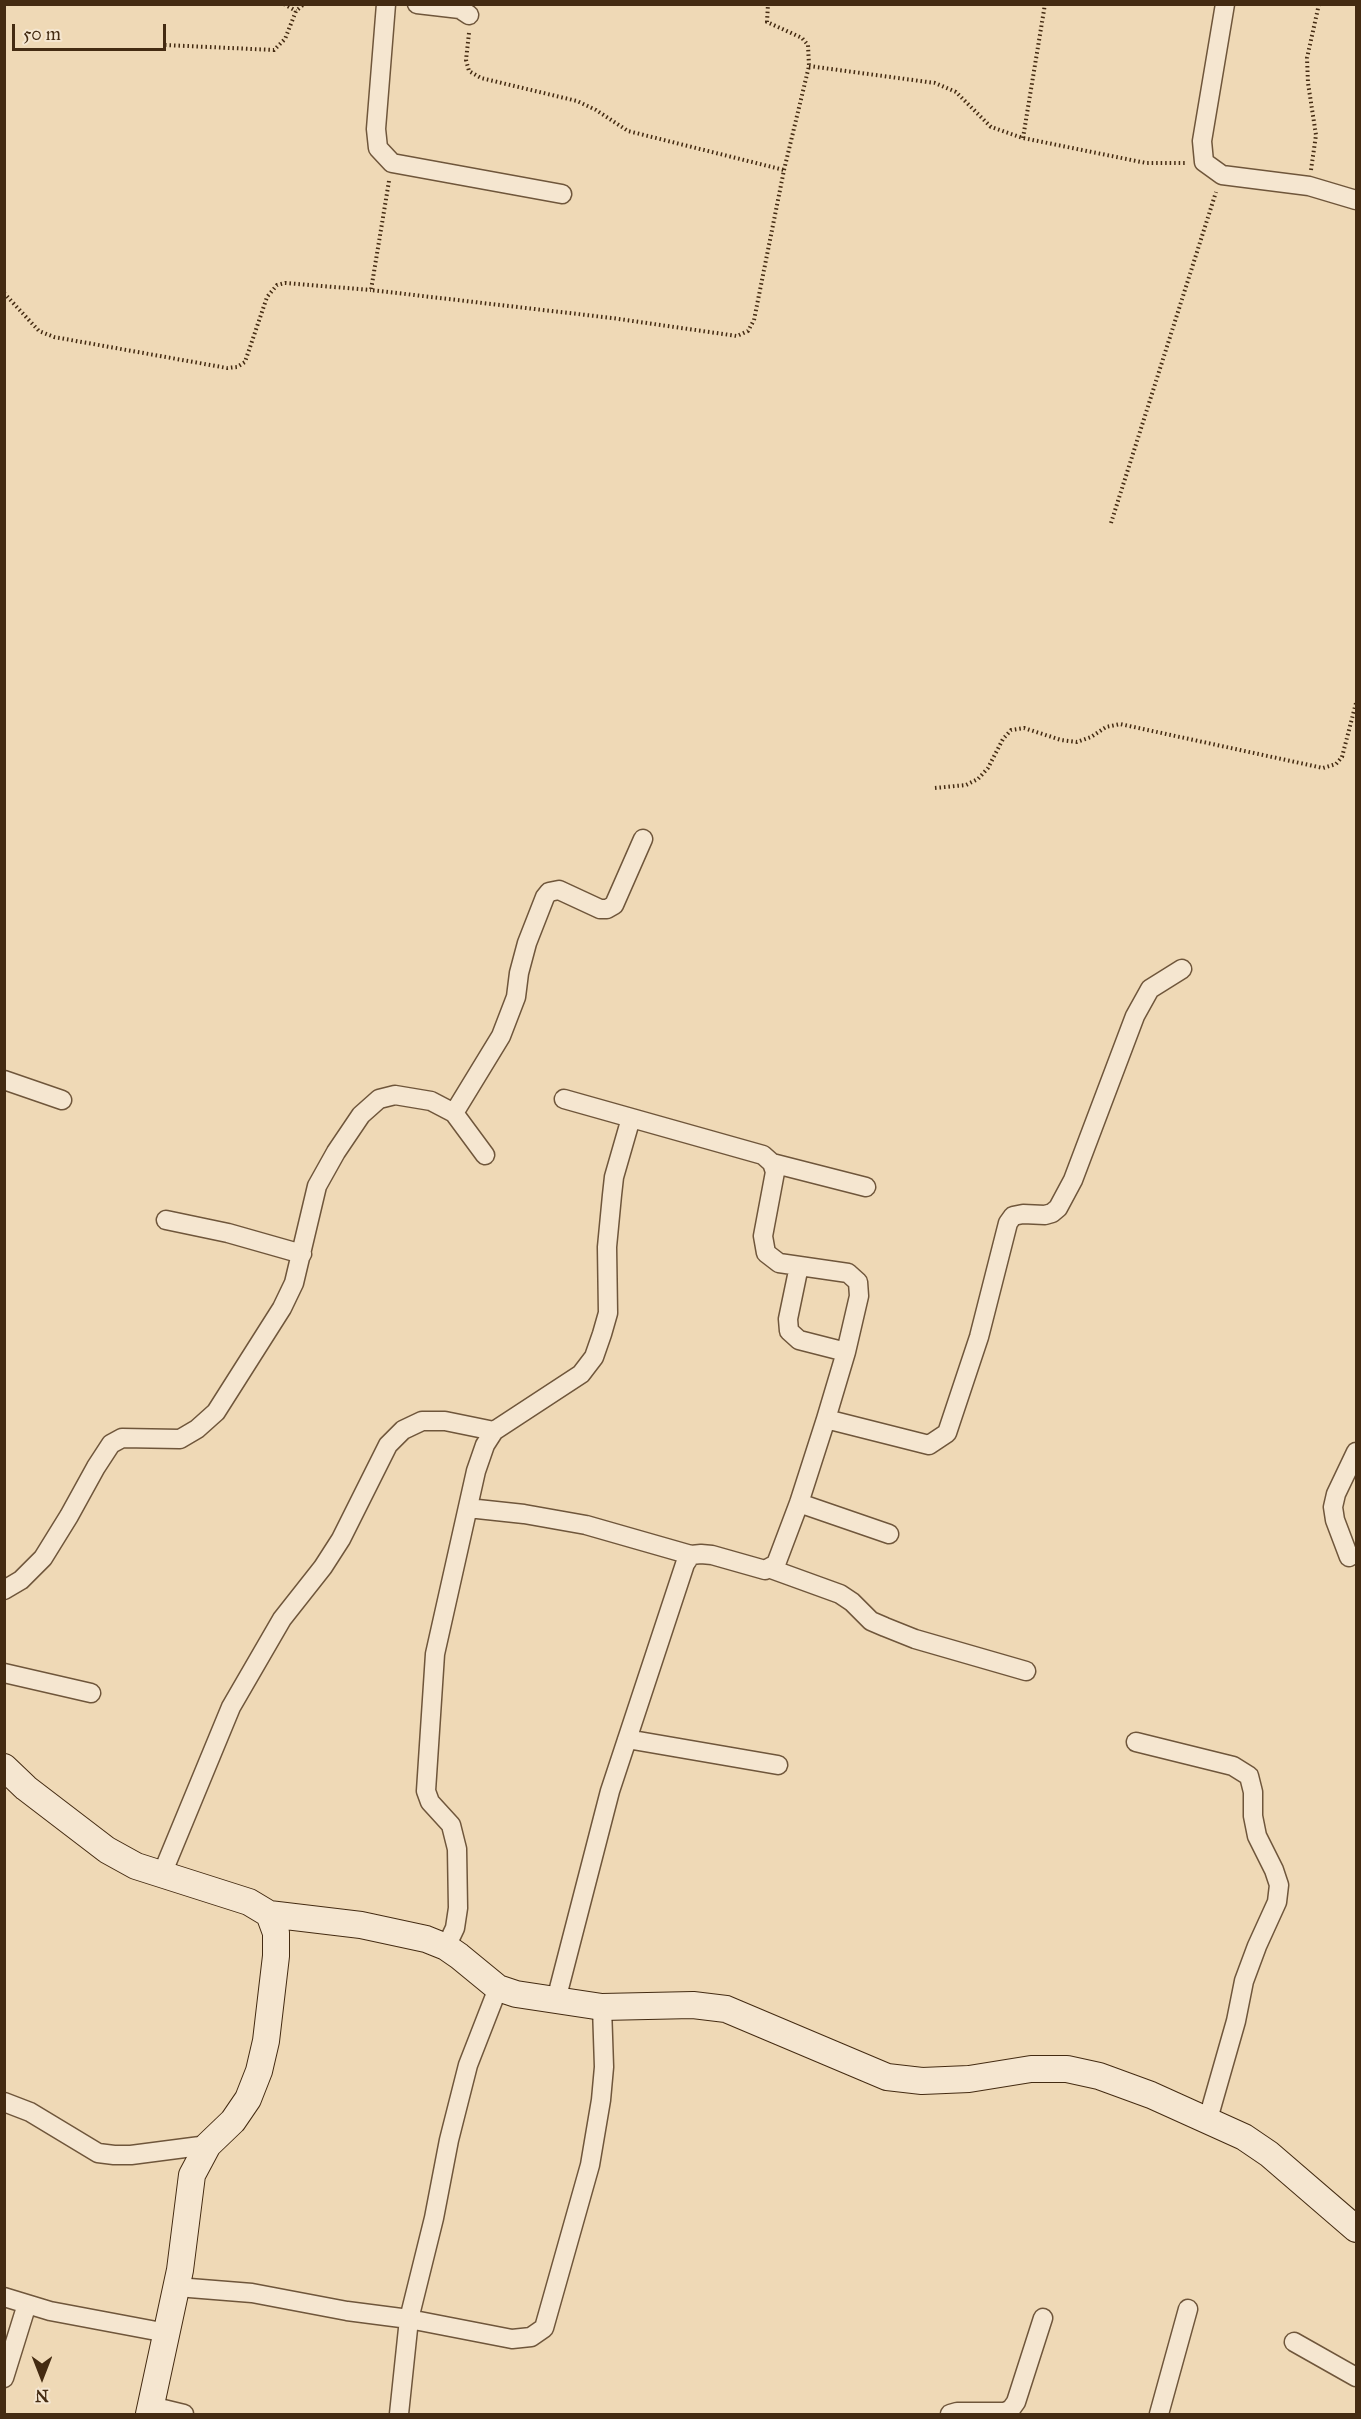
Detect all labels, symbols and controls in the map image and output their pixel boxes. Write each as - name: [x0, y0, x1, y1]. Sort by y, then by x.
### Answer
- scale bar: [15, 12, 170, 50]
- text: 50 m: [23, 23, 61, 45]
- north arrow: [12, 2347, 72, 2407]
- text: N: [35, 2386, 49, 2405]

